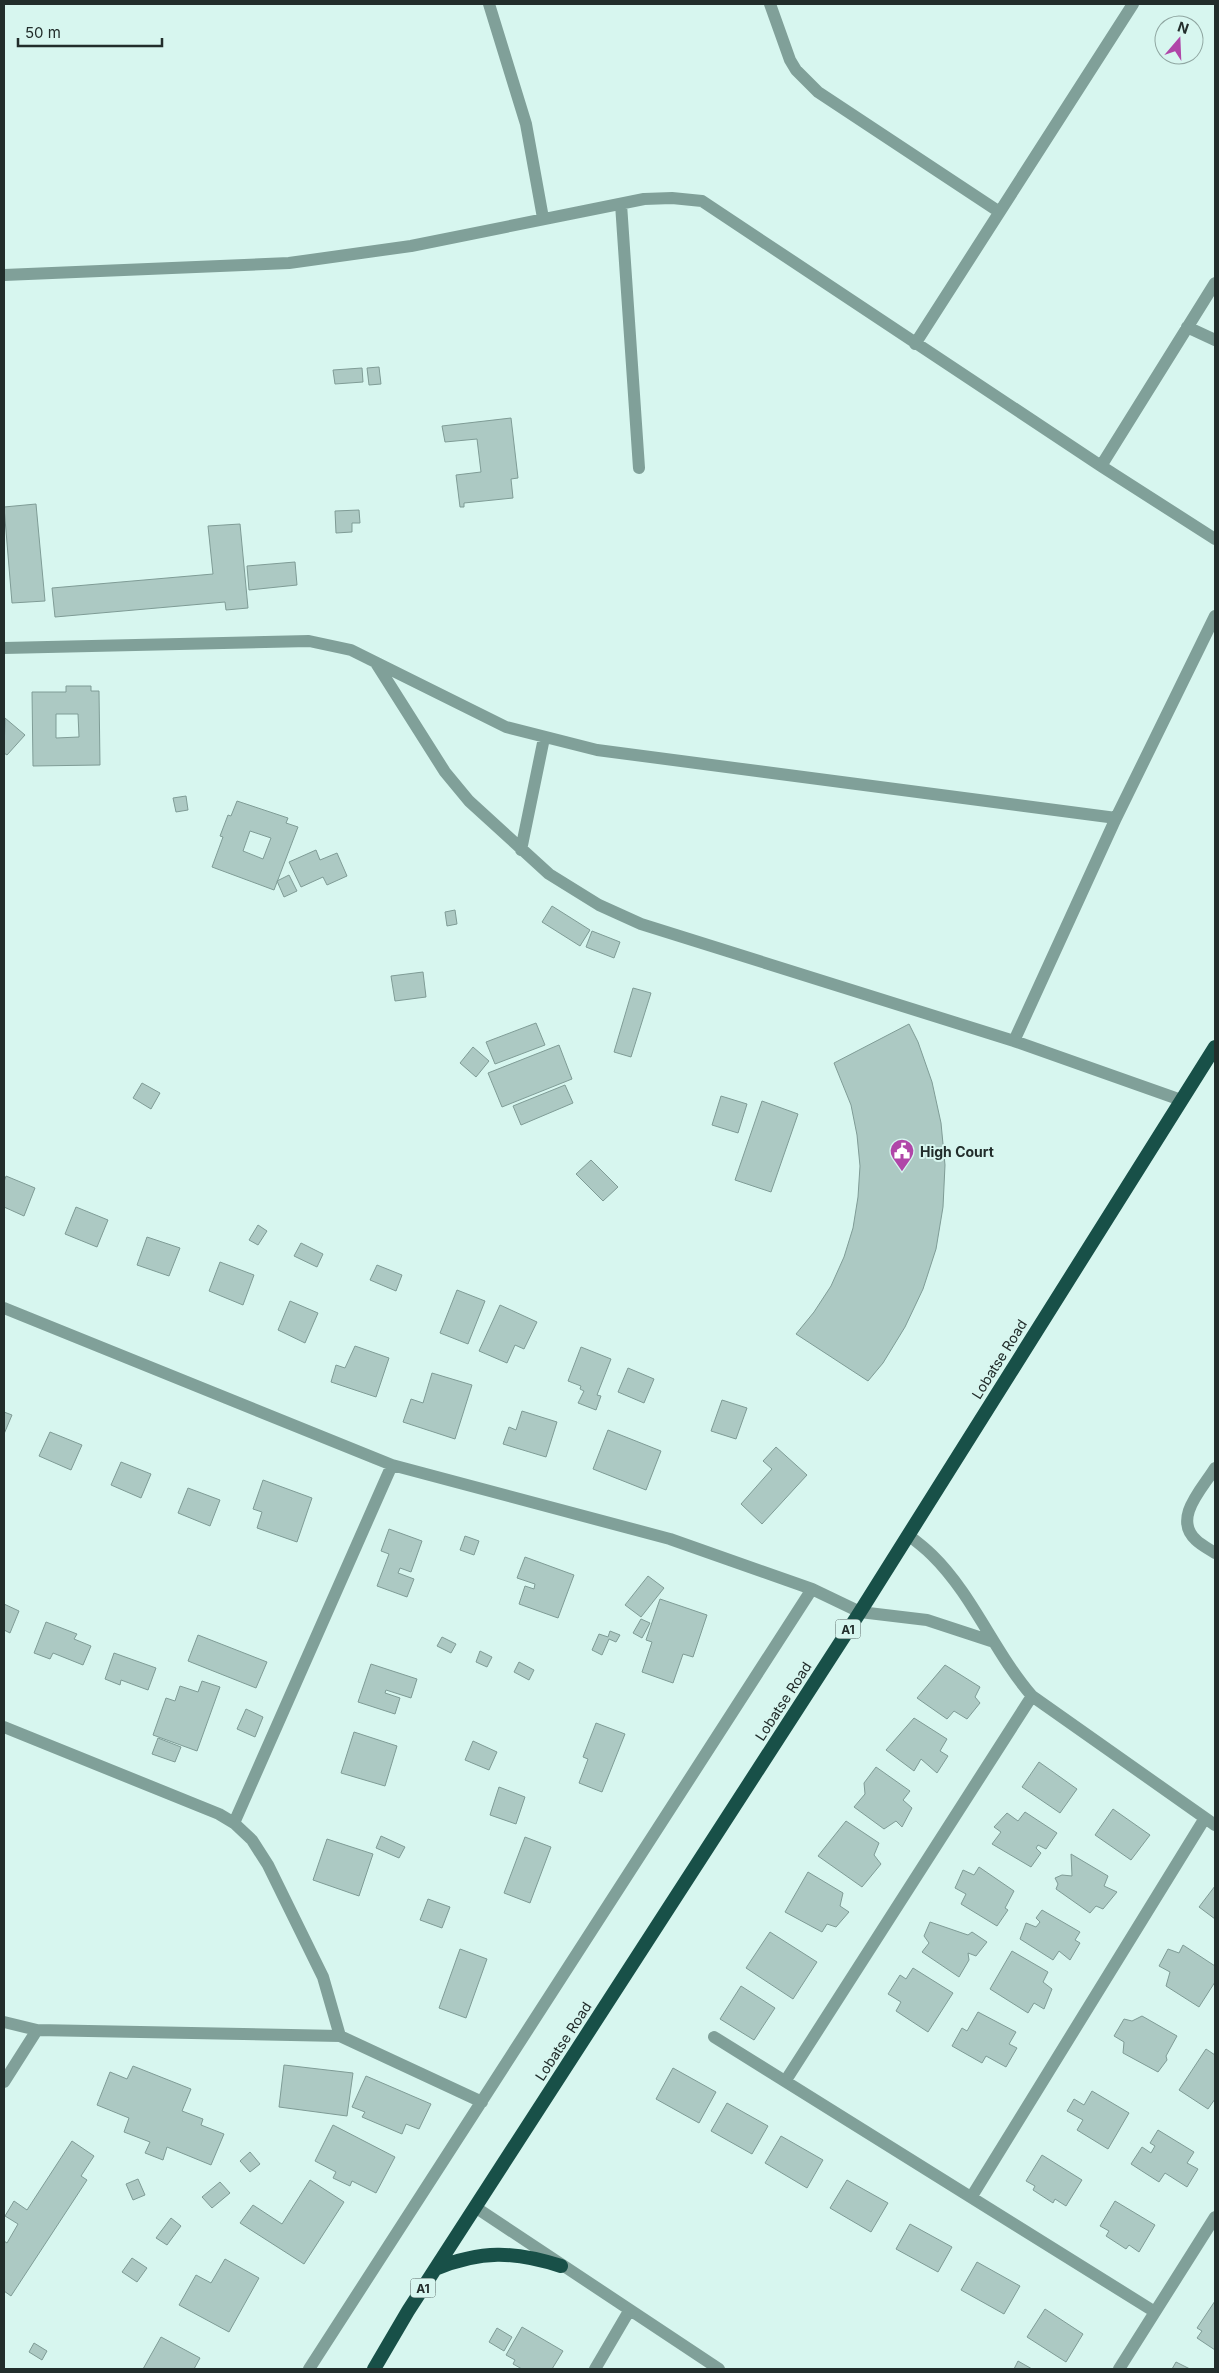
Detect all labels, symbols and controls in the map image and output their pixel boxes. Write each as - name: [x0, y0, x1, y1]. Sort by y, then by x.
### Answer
- scale bar: [18, 15, 161, 47]
- north arrow: [1154, 15, 1204, 65]
- text: N: [1176, 17, 1191, 37]
- text: 50 m: [25, 23, 61, 42]
- public building icon: High Court: [889, 1138, 915, 1172]
- place label: High Court: [920, 1143, 994, 1160]
- street label: Lobatse Road: [968, 1316, 1030, 1402]
- road number: A1: [836, 1620, 860, 1638]
- street label: Lobatse Road: [751, 1658, 815, 1744]
- street label: Lobatse Road: [531, 1998, 595, 2084]
- road number: A1: [410, 2278, 436, 2298]

